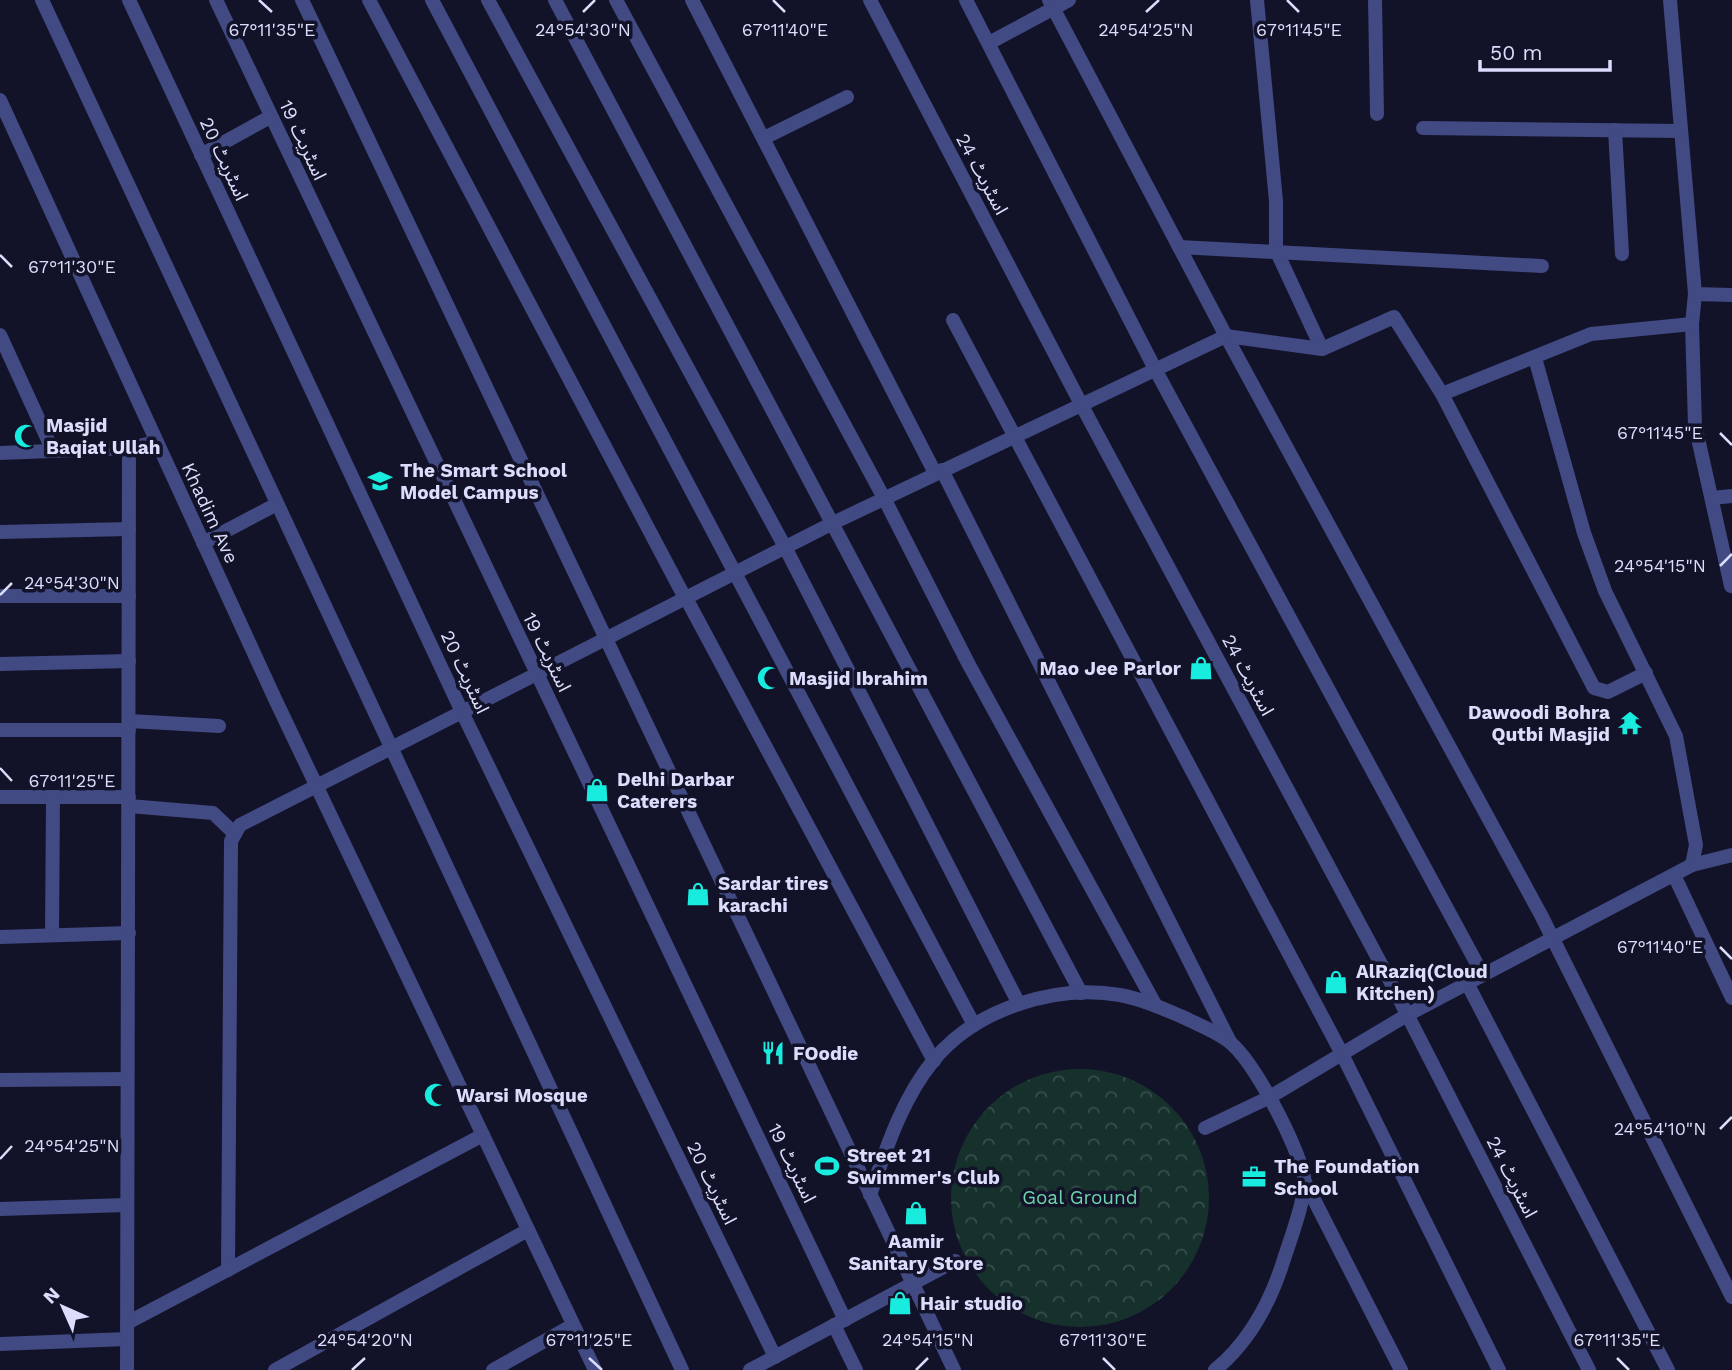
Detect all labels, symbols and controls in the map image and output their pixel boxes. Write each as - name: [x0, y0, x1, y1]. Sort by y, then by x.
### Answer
- text: 67°11'35"E: [228, 19, 316, 40]
- text: 24°54'30"N: [535, 19, 631, 40]
- text: 67°11'40"E: [742, 19, 828, 40]
- text: 24°54'25"N: [1098, 19, 1194, 40]
- text: 67°11'45"E: [1256, 19, 1342, 40]
- scale bar: [1480, 28, 1610, 72]
- text: 50 m: [1490, 40, 1542, 65]
- street label: اسٹریٹ 19: [275, 96, 331, 184]
- street label: اسٹریٹ 20: [195, 114, 253, 204]
- street label: اسٹریٹ 24: [951, 130, 1013, 218]
- text: 67°11'30"E: [28, 256, 116, 277]
- place label: Masjid Baqiat Ullah: [46, 414, 161, 459]
- mosque icon: Masjid Baqiat Ullah: [12, 422, 40, 450]
- text: 67°11'45"E: [1617, 422, 1703, 443]
- street label: Khadim Ave: [177, 459, 243, 567]
- place label: The Smart School Model Campus: [400, 459, 568, 504]
- school or university icon: The Smart School Model Campus: [366, 467, 394, 495]
- text: 24°54'15"N: [1614, 555, 1706, 576]
- text: 24°54'30"N: [24, 572, 120, 593]
- street label: اسٹریٹ 19: [518, 609, 576, 695]
- street label: اسٹریٹ 20: [436, 627, 494, 717]
- street label: اسٹریٹ 24: [1217, 631, 1279, 719]
- shop icon: Mao Jee Parlor: [1187, 654, 1215, 682]
- place label: Mao Jee Parlor: [1040, 657, 1182, 680]
- mosque icon: Masjid Ibrahim: [755, 664, 783, 692]
- place label: Masjid Ibrahim: [789, 667, 928, 690]
- place label: Dawoodi Bohra Qutbi Masjid: [1468, 701, 1610, 746]
- temple icon: Dawoodi Bohra Qutbi Masjid: [1616, 709, 1644, 737]
- place label: Delhi Darbar Caterers: [617, 768, 735, 813]
- text: 67°11'25"E: [28, 770, 116, 791]
- shop icon: Delhi Darbar Caterers: [583, 776, 611, 804]
- place label: Sardar tires karachi: [718, 872, 828, 917]
- shop icon: Sardar tires karachi: [684, 880, 712, 908]
- text: 67°11'40"E: [1617, 936, 1703, 957]
- place label: AlRaziq(Cloud Kitchen): [1356, 960, 1488, 1005]
- shop icon: AlRaziq(Cloud Kitchen): [1322, 968, 1350, 996]
- restaurant icon: FOodie: [759, 1039, 787, 1067]
- place label: FOodie: [793, 1042, 858, 1065]
- mosque icon: Warsi Mosque: [422, 1081, 450, 1109]
- place label: Warsi Mosque: [456, 1084, 588, 1107]
- text: 24°54'10"N: [1614, 1118, 1706, 1139]
- street label: اسٹریٹ 19: [763, 1120, 821, 1206]
- street label: اسٹریٹ 24: [1482, 1132, 1542, 1222]
- text: 24°54'25"N: [24, 1135, 120, 1156]
- street label: اسٹریٹ 20: [682, 1138, 742, 1228]
- place label: Street 21 Swimmer's Club: [847, 1144, 1000, 1189]
- sports icon: Street 21 Swimmer's Club: [813, 1152, 841, 1180]
- place label: The Foundation School: [1274, 1155, 1420, 1200]
- office icon: The Foundation School: [1240, 1163, 1268, 1191]
- park label: Goal Ground: [1022, 1186, 1138, 1209]
- shop icon: Aamir Sanitary Store: [902, 1199, 930, 1227]
- place label: Aamir Sanitary Store: [849, 1230, 983, 1275]
- north arrow: [28, 1272, 98, 1342]
- text: N: [38, 1282, 64, 1308]
- shop icon: Hair studio: [886, 1289, 914, 1317]
- place label: Hair studio: [920, 1292, 1023, 1315]
- text: 24°54'20"N: [317, 1329, 413, 1350]
- text: 67°11'25"E: [545, 1329, 633, 1350]
- text: 24°54'15"N: [882, 1329, 974, 1350]
- text: 67°11'30"E: [1059, 1329, 1147, 1350]
- text: 67°11'35"E: [1573, 1329, 1661, 1350]

